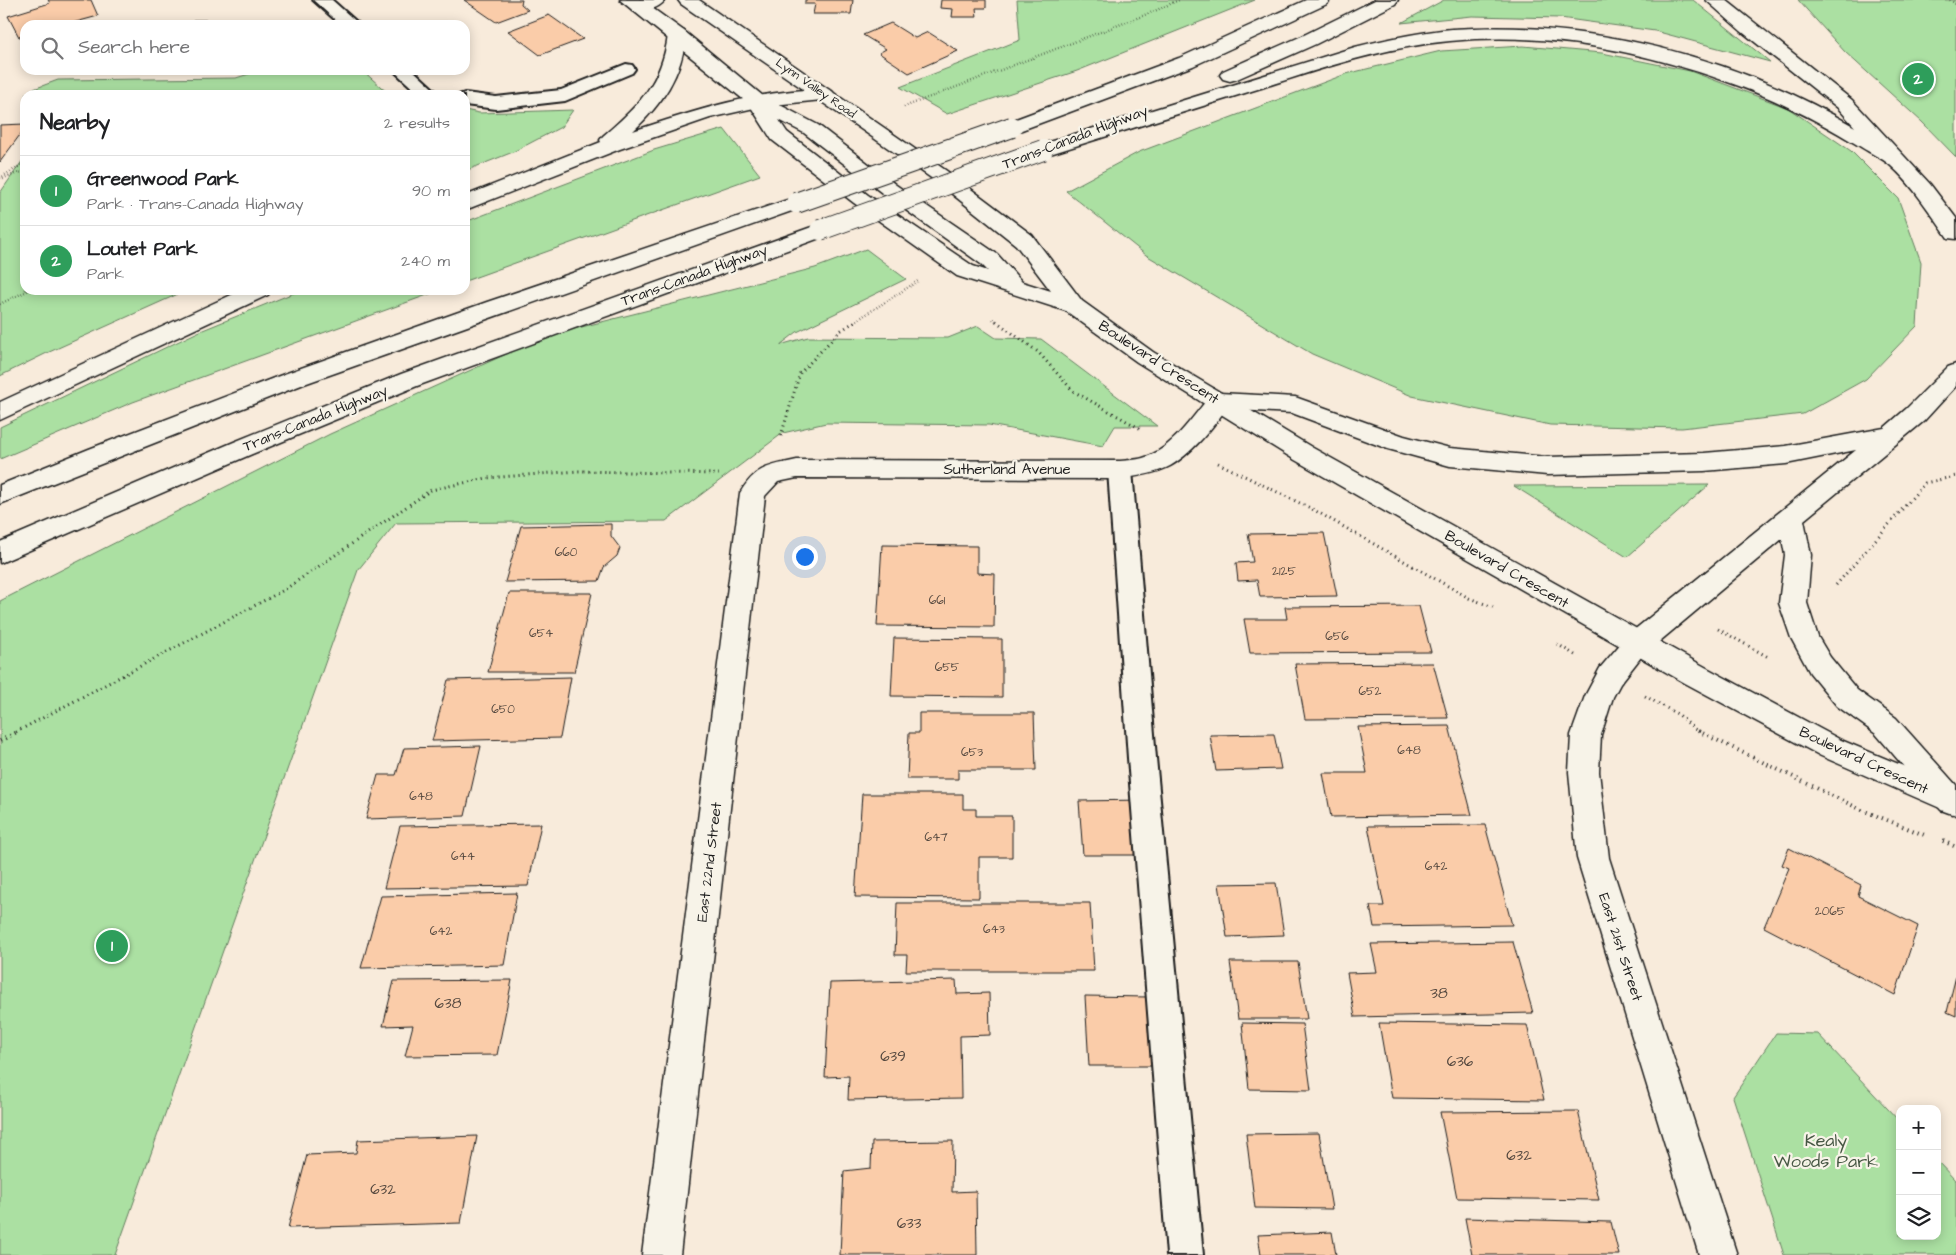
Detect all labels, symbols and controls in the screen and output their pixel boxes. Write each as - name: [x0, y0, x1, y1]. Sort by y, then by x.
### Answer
- search box: [20, 20, 470, 75]
- icon: search: [38, 34, 66, 62]
- text: Search here: [78, 34, 190, 61]
- street label: Lynn Valley Road: [772, 54, 859, 123]
- pin: 2: [1902, 60, 1934, 98]
- street label: Trans-Canada Highway: [999, 100, 1151, 176]
- text: Nearby: [40, 108, 110, 137]
- text: 2 results: [384, 112, 450, 134]
- text: Greenwood Park: [87, 166, 239, 193]
- text: 1: [55, 180, 57, 202]
- text: 90 m: [412, 180, 450, 202]
- text: Park · Trans-Canada Highway: [87, 193, 304, 215]
- text: Loutet Park: [87, 236, 198, 263]
- street label: Trans-Canada Highway: [618, 239, 771, 313]
- text: 2: [51, 250, 61, 272]
- text: 240 m: [401, 250, 450, 272]
- text: Park: [87, 263, 124, 285]
- street label: Boulevard Crescent: [1094, 315, 1223, 409]
- street label: Trans-Canada Highway: [240, 380, 391, 458]
- street label: Sutherland Avenue: [943, 459, 1071, 480]
- street label: Boulevard Crescent: [1441, 525, 1573, 614]
- house number: 660: [555, 544, 578, 561]
- your location: [792, 544, 818, 570]
- house number: 2125: [1272, 563, 1296, 580]
- house number: 661: [929, 592, 946, 609]
- house number: 654: [529, 625, 553, 642]
- house number: 656: [1325, 628, 1349, 645]
- house number: 655: [935, 659, 960, 676]
- house number: 652: [1359, 683, 1382, 700]
- house number: 650: [491, 701, 515, 718]
- street label: Boulevard Crescent: [1796, 721, 1932, 800]
- house number: 648: [1397, 742, 1421, 759]
- house number: 653: [961, 744, 983, 761]
- house number: 648: [409, 788, 433, 805]
- street label: East 22nd Street: [692, 801, 727, 923]
- house number: 647: [924, 829, 948, 846]
- house number: 644: [451, 848, 475, 865]
- house number: 642: [1425, 858, 1447, 875]
- street label: East 21st Street: [1593, 890, 1648, 1004]
- house number: 2065: [1815, 903, 1846, 920]
- house number: 643: [983, 921, 1005, 938]
- house number: 642: [430, 923, 452, 940]
- pin: 1: [96, 927, 128, 965]
- house number: 38: [1430, 983, 1448, 1004]
- house number: 638: [435, 993, 462, 1014]
- house number: 639: [880, 1046, 906, 1067]
- house number: 636: [1447, 1051, 1474, 1072]
- map controls: [1896, 1105, 1941, 1240]
- button: +: [1896, 1105, 1941, 1150]
- park label: Kealy Woods Park: [1774, 1128, 1878, 1174]
- house number: 632: [1506, 1145, 1532, 1166]
- button: −: [1896, 1150, 1941, 1195]
- house number: 632: [370, 1179, 396, 1200]
- button: layers: [1896, 1195, 1941, 1240]
- house number: 633: [897, 1213, 922, 1234]

